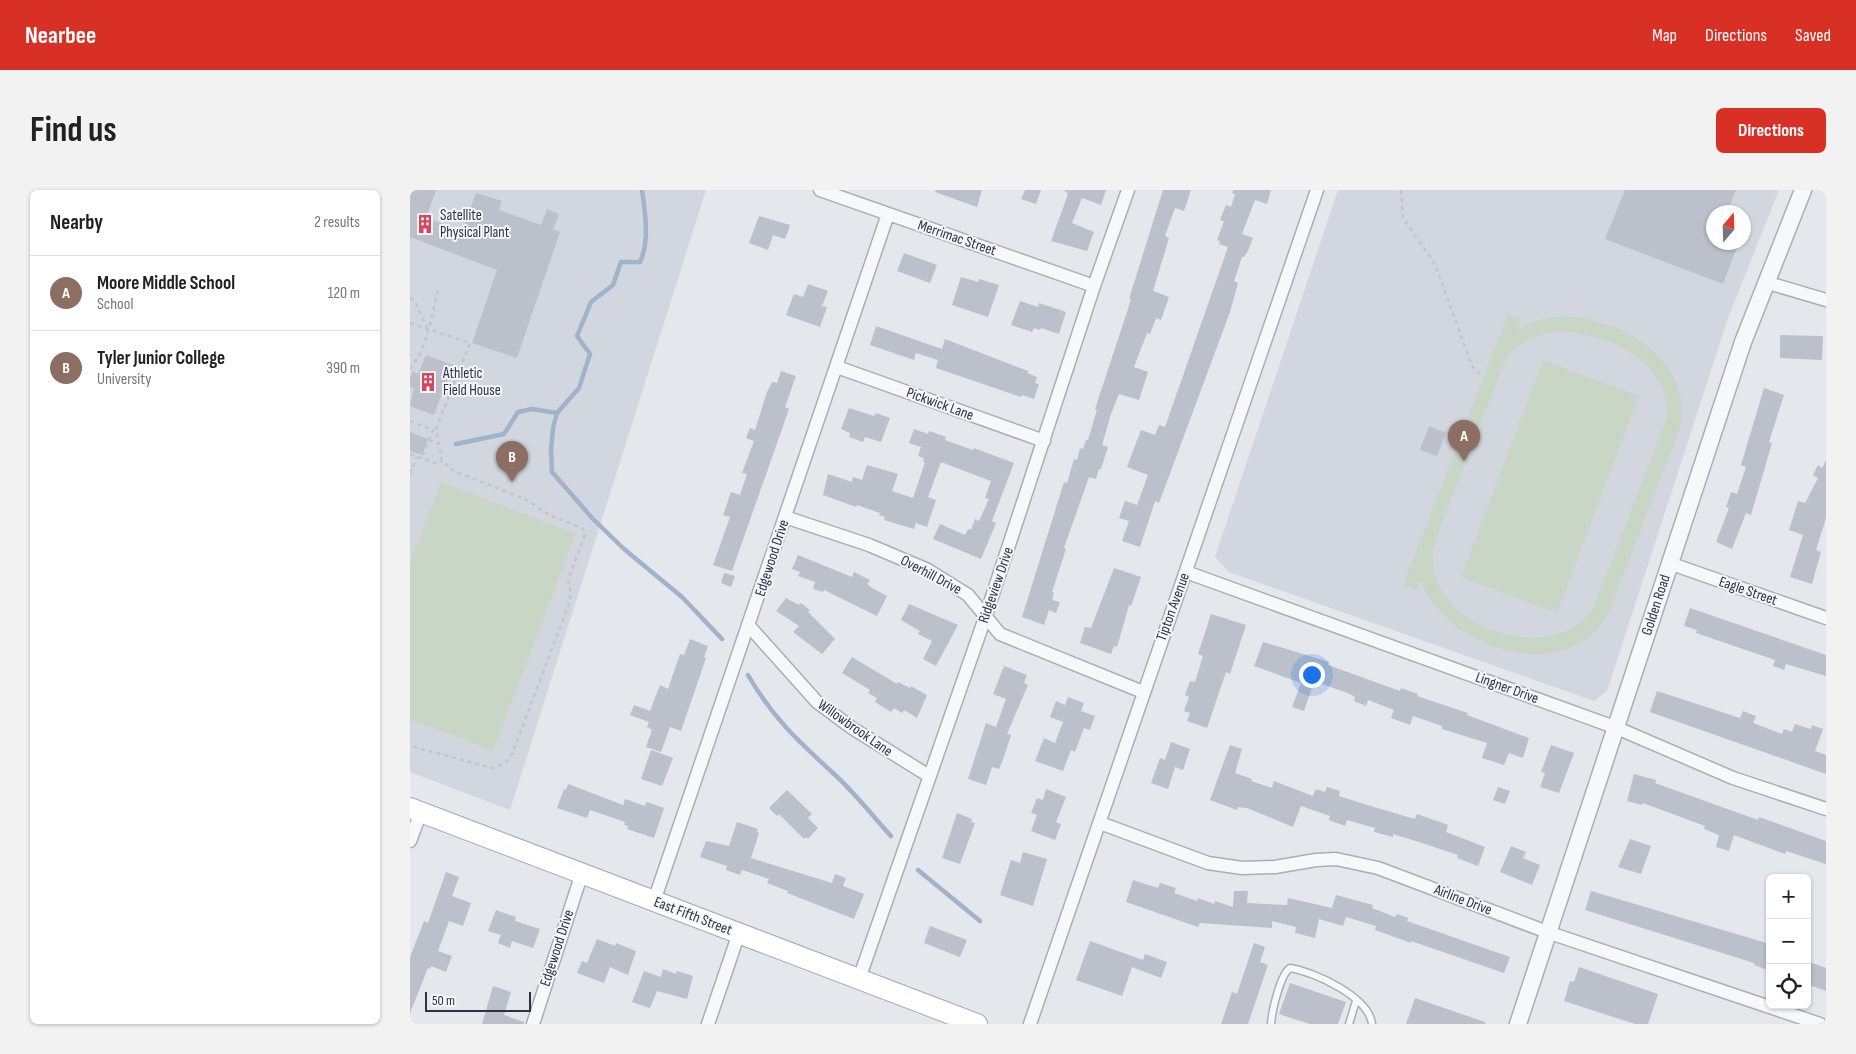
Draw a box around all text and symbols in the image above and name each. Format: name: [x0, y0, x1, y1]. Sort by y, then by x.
text: Nearbee: [25, 21, 96, 50]
text: Map: [1652, 25, 1677, 46]
text: Directions: [1705, 25, 1767, 46]
text: Saved: [1795, 25, 1831, 46]
button: Directions: [1716, 108, 1826, 153]
text: Find us: [30, 109, 117, 152]
north arrow: [1706, 205, 1751, 250]
place label: Satellite Physical Plant: [440, 206, 510, 242]
text: Nearby: [50, 210, 103, 235]
text: 2 results: [314, 213, 360, 232]
building icon: Satellite Physical Plant: [414, 213, 436, 235]
street label: Merrimac Street: [915, 216, 999, 260]
text: Moore Middle School: [97, 272, 235, 295]
text: A: [62, 284, 70, 303]
text: 120 m: [328, 284, 360, 303]
text: School: [97, 295, 133, 314]
text: Tyler Junior College: [97, 347, 225, 370]
text: B: [62, 359, 70, 378]
text: 390 m: [326, 359, 360, 378]
place label: Athletic Field House: [442, 364, 501, 400]
text: University: [97, 370, 151, 389]
building icon: Athletic Field House: [417, 371, 439, 393]
street label: Pickwick Lane: [904, 383, 976, 425]
pin: A: [1448, 420, 1480, 461]
pin: B: [496, 441, 528, 482]
street label: Edgewood Drive: [751, 517, 793, 599]
street label: Ridgeview Drive: [974, 544, 1018, 626]
street label: Overhill Drive: [897, 551, 965, 599]
street label: Tipton Avenue: [1152, 570, 1194, 644]
street label: Golden Road: [1637, 572, 1675, 638]
street label: Eagle Street: [1716, 572, 1780, 610]
your location: [1299, 662, 1325, 688]
street label: Lingner Drive: [1473, 668, 1541, 708]
street label: Willowbrook Lane: [814, 695, 896, 761]
map controls: [1766, 874, 1811, 1009]
button: +: [1766, 874, 1811, 919]
street label: Airline Drive: [1430, 880, 1495, 920]
street label: East Fifth Street: [651, 892, 735, 940]
street label: Edgewood Drive: [536, 907, 578, 989]
button: −: [1766, 919, 1811, 964]
button: locate: [1766, 964, 1811, 1009]
scale bar: [425, 989, 531, 1012]
text: 50 m: [432, 992, 455, 1009]

